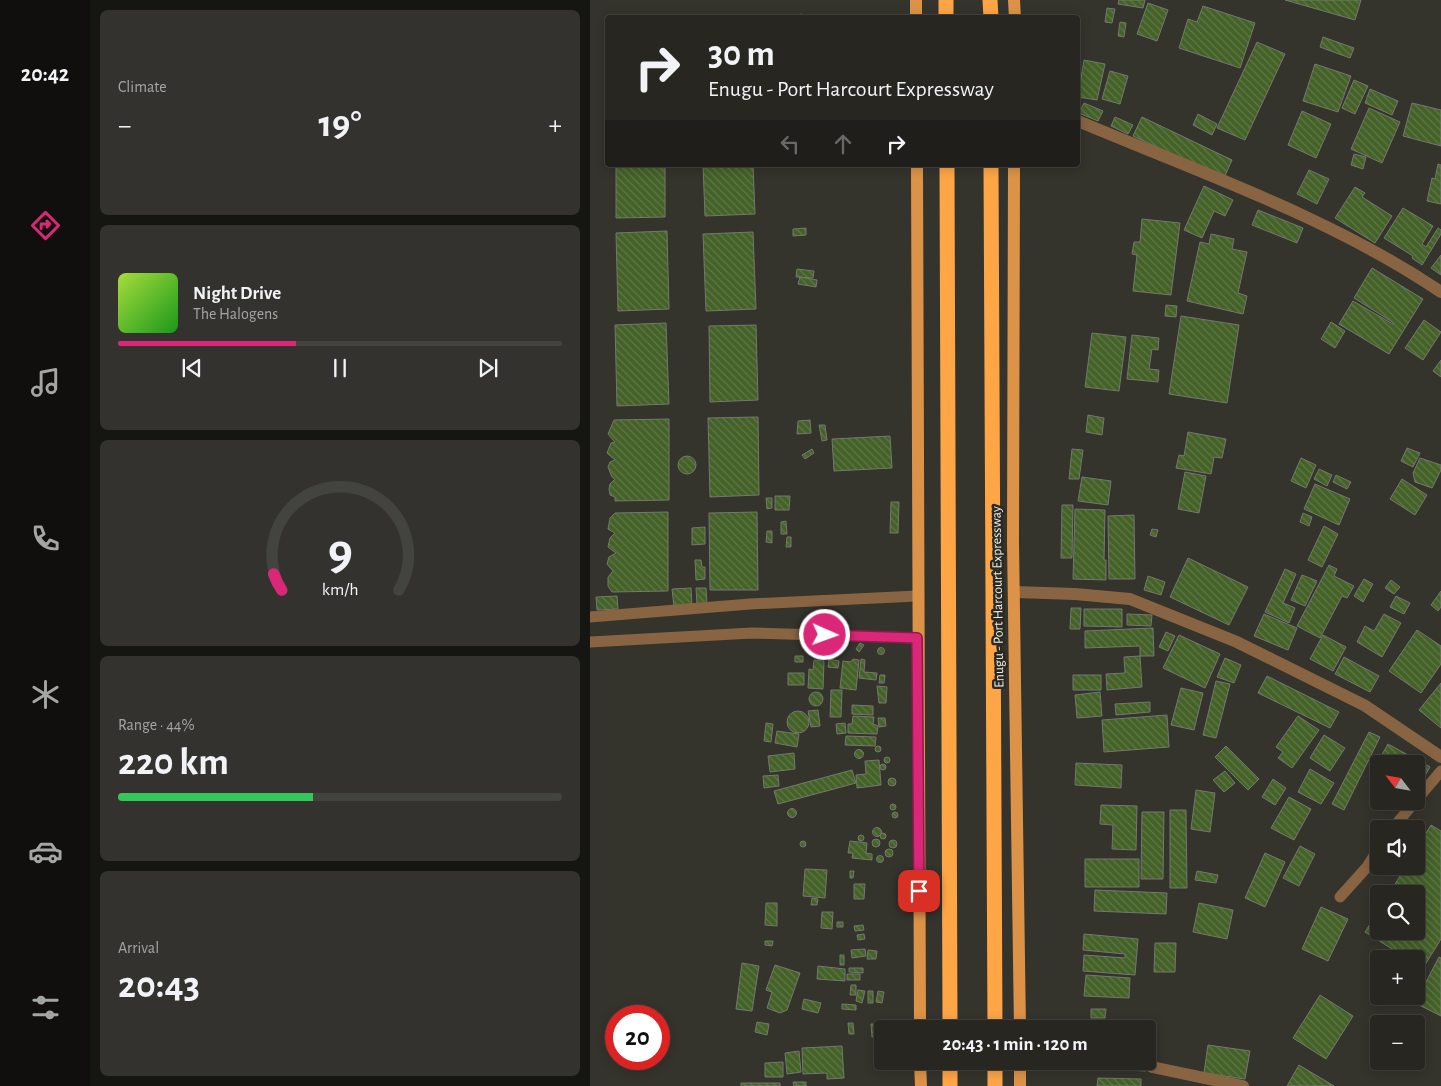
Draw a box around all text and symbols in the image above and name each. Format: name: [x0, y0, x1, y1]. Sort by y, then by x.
icon: right: [625, 35, 690, 100]
text: 30 m: [708, 37, 775, 72]
text: 20:42: [21, 63, 69, 85]
text: Enugu - Port Harcourt Expressway: [708, 78, 994, 100]
text: Climate: [118, 79, 167, 95]
text: 19°: [318, 106, 362, 144]
text: −: [118, 112, 131, 140]
text: +: [549, 112, 562, 140]
icon: left: [776, 130, 804, 158]
icon: ahead: [829, 130, 857, 158]
icon: right: [882, 130, 910, 158]
icon: directions: [28, 208, 63, 243]
text: Night Drive: [193, 284, 281, 303]
text: The Halogens: [193, 306, 278, 322]
icon: previous: [178, 354, 206, 382]
icon: pause: [326, 354, 354, 382]
icon: next: [474, 354, 502, 382]
icon: music: [28, 365, 63, 400]
street label: Enugu - Port Harcourt Expressway: [989, 506, 1007, 688]
icon: phone: [28, 521, 63, 556]
text: 9: [327, 527, 353, 579]
text: km/h: [322, 581, 358, 599]
position arrow: [798, 608, 850, 660]
icon: climate: [28, 677, 63, 712]
text: Range · 44%: [118, 717, 195, 733]
text: 220 km: [118, 744, 229, 782]
north arrow: [1370, 755, 1425, 810]
map controls: [1370, 755, 1425, 1070]
button: sound: [1370, 820, 1425, 875]
icon: car: [28, 834, 63, 869]
pin: [898, 870, 940, 912]
icon: arrive: [905, 877, 933, 905]
button: search: [1370, 885, 1425, 940]
text: Arrival: [118, 940, 159, 956]
button: +: [1370, 950, 1425, 1005]
text: 20:43: [118, 967, 200, 1005]
icon: filters: [28, 990, 63, 1025]
speed limit sign: 20: [605, 1005, 670, 1070]
button: −: [1370, 1015, 1425, 1070]
text: 20:43 · 1 min · 120 m: [942, 1035, 1088, 1054]

